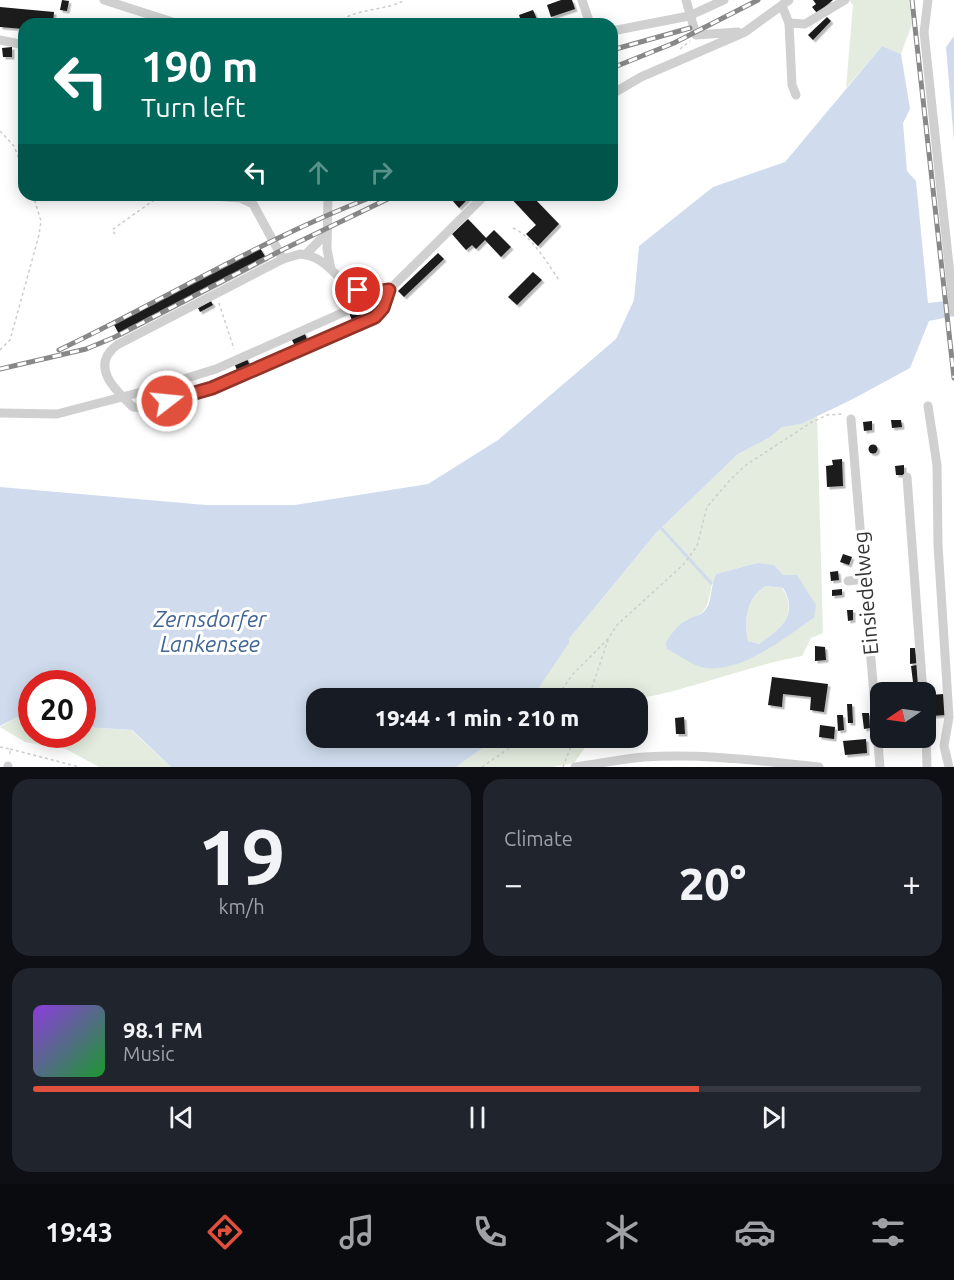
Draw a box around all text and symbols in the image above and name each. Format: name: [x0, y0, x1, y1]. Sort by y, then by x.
icon: left: [42, 42, 120, 120]
text: 190 m: [141, 43, 258, 90]
text: Turn left: [141, 92, 245, 122]
icon: left: [239, 156, 272, 189]
icon: ahead: [302, 156, 335, 189]
icon: right: [365, 156, 398, 189]
pin: [332, 264, 383, 315]
icon: arrive: [341, 273, 374, 306]
position arrow: [135, 369, 199, 433]
street label: Einsiedelweg: [848, 530, 882, 656]
water label: Zernsdorfer Lankensee: [152, 606, 267, 656]
speed limit sign: 20: [18, 670, 96, 748]
north arrow: [870, 682, 936, 748]
map controls: [870, 682, 936, 748]
text: 19:44 · 1 min · 210 m: [375, 705, 579, 730]
text: 19: [198, 812, 285, 900]
text: Climate: [504, 827, 573, 850]
text: 20°: [679, 858, 746, 909]
text: −: [504, 865, 523, 902]
text: +: [902, 865, 921, 902]
text: km/h: [218, 895, 265, 918]
text: 98.1 FM: [123, 1017, 203, 1042]
text: Music: [123, 1042, 175, 1065]
icon: previous: [165, 1101, 198, 1134]
icon: pause: [461, 1101, 494, 1134]
icon: next: [757, 1101, 790, 1134]
icon: directions: [204, 1211, 246, 1253]
icon: music: [336, 1211, 378, 1253]
icon: phone: [469, 1211, 511, 1253]
icon: climate: [601, 1211, 643, 1253]
icon: car: [734, 1211, 776, 1253]
icon: filters: [867, 1211, 909, 1253]
text: 19:43: [45, 1217, 113, 1247]

